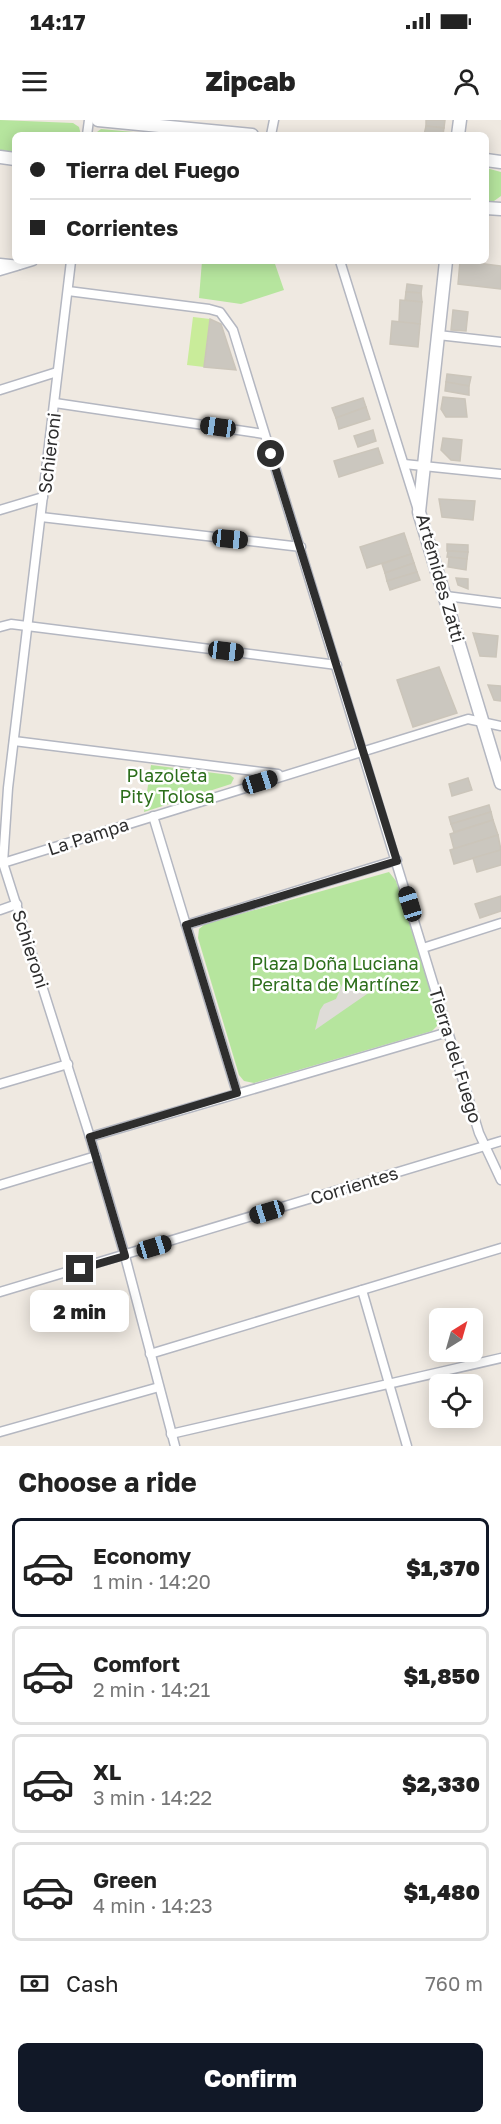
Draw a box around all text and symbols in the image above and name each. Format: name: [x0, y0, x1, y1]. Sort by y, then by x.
text: 14:17: [30, 8, 85, 35]
icon: menu: [18, 65, 51, 98]
text: Zipcab: [206, 65, 295, 97]
icon: person: [450, 65, 483, 98]
text: Tierra del Fuego: [66, 156, 240, 183]
text: Corrientes: [66, 214, 178, 241]
street label: Schieroni: [33, 411, 65, 495]
car: [199, 416, 237, 438]
route start: [257, 440, 284, 467]
street label: Artémides Zatti: [412, 511, 470, 645]
car: [211, 528, 249, 550]
car: [207, 640, 245, 662]
park label: Plazoleta Pity Tolosa: [119, 764, 215, 807]
car: [240, 768, 280, 796]
street label: La Pampa: [45, 813, 131, 859]
car: [396, 884, 424, 924]
street label: Schieroni: [8, 907, 54, 991]
park label: Plaza Doña Luciana Peralta de Martínez: [251, 952, 419, 995]
street label: Tierra del Fuego: [425, 985, 487, 1125]
street label: Corrientes: [308, 1161, 400, 1209]
car: [247, 1198, 287, 1226]
car: [134, 1233, 174, 1261]
route end: [66, 1255, 93, 1282]
callout: 2 min: [31, 1290, 130, 1332]
text: 2 min: [53, 1299, 106, 1323]
north arrow: [429, 1308, 483, 1362]
map controls: [429, 1308, 483, 1428]
button: locate: [429, 1374, 483, 1428]
text: Choose a ride: [18, 1466, 197, 1498]
icon: car: [21, 1541, 75, 1595]
text: Economy: [93, 1542, 191, 1569]
text: $1,370: [406, 1554, 480, 1581]
text: 1 min · 14:20: [93, 1569, 211, 1593]
icon: car: [21, 1649, 75, 1703]
text: Comfort: [93, 1650, 180, 1677]
text: $1,850: [404, 1662, 480, 1689]
text: 2 min · 14:21: [93, 1677, 210, 1701]
icon: car: [21, 1757, 75, 1811]
text: XL: [93, 1758, 121, 1785]
text: $2,330: [402, 1770, 480, 1797]
text: 3 min · 14:22: [93, 1785, 212, 1809]
icon: car: [21, 1865, 75, 1919]
text: Green: [93, 1866, 157, 1893]
text: $1,480: [403, 1878, 480, 1905]
text: 4 min · 14:23: [93, 1893, 213, 1917]
icon: cash: [18, 1967, 51, 2000]
text: Cash: [66, 1970, 119, 1997]
text: 760 m: [425, 1971, 483, 1995]
button: Confirm: [18, 2043, 483, 2112]

